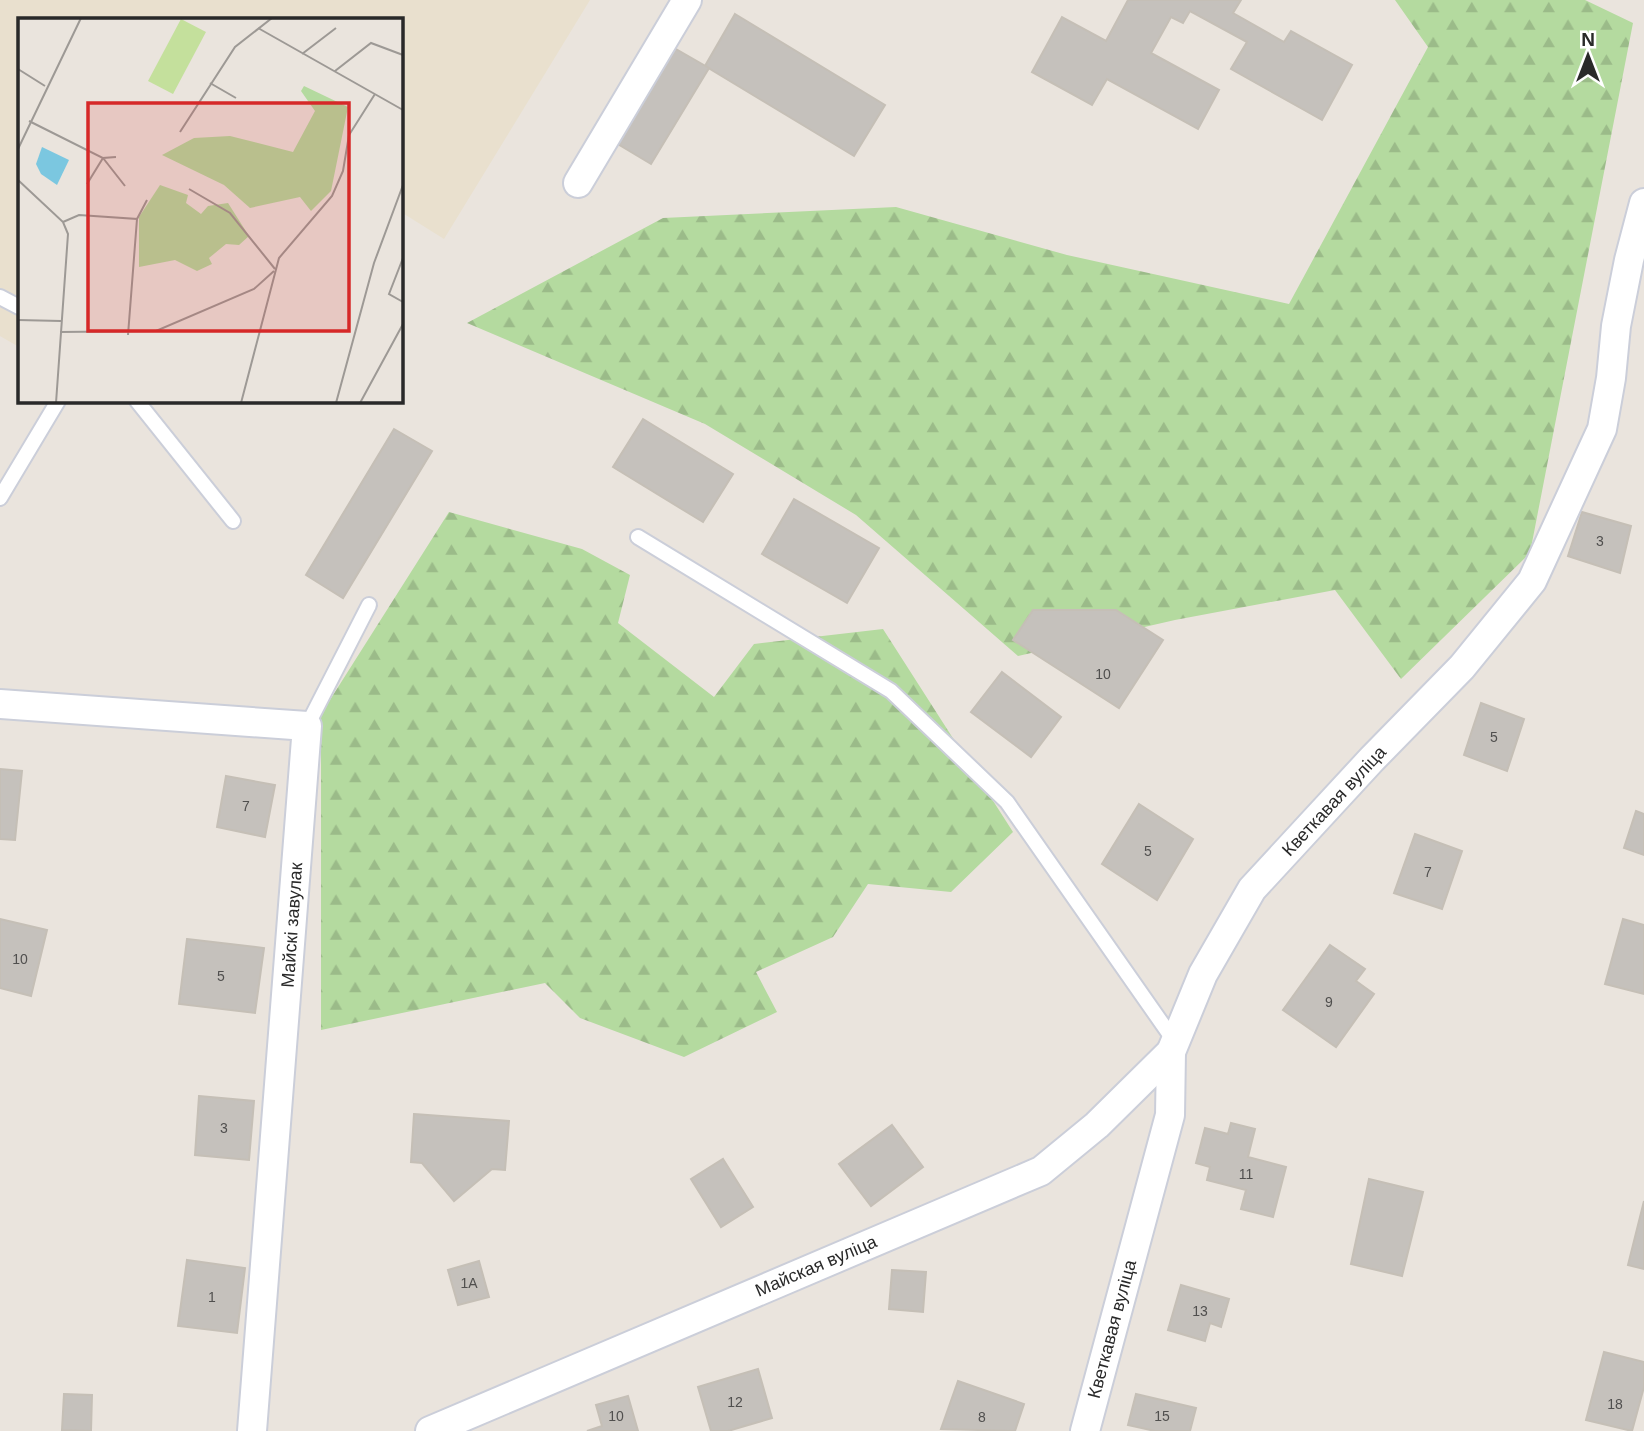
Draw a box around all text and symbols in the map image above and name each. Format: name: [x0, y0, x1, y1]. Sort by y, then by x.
inset map: [18, 18, 402, 402]
north arrow: [1553, 21, 1623, 91]
text: N: [1581, 29, 1595, 50]
house number: 3: [1596, 533, 1604, 549]
house number: 10: [1095, 666, 1111, 682]
house number: 5: [1490, 729, 1498, 745]
street label: Кветкавая вуліца: [1278, 741, 1391, 860]
house number: 7: [242, 798, 250, 814]
house number: 5: [1144, 843, 1152, 859]
street label: Майскі завулак: [278, 862, 306, 988]
house number: 7: [1424, 864, 1432, 880]
house number: 10: [12, 951, 28, 967]
house number: 5: [217, 968, 225, 984]
house number: 9: [1325, 994, 1333, 1010]
house number: 3: [220, 1120, 228, 1136]
house number: 11: [1239, 1166, 1253, 1182]
street label: Майская вуліца: [752, 1231, 881, 1301]
street label: Кветкавая вуліца: [1084, 1257, 1140, 1400]
house number: 1А: [460, 1275, 478, 1291]
house number: 1: [208, 1289, 216, 1305]
house number: 13: [1192, 1303, 1208, 1319]
house number: 12: [727, 1394, 743, 1410]
house number: 18: [1607, 1396, 1623, 1412]
house number: 10: [608, 1408, 624, 1424]
house number: 15: [1154, 1408, 1170, 1424]
house number: 8: [978, 1409, 986, 1425]

